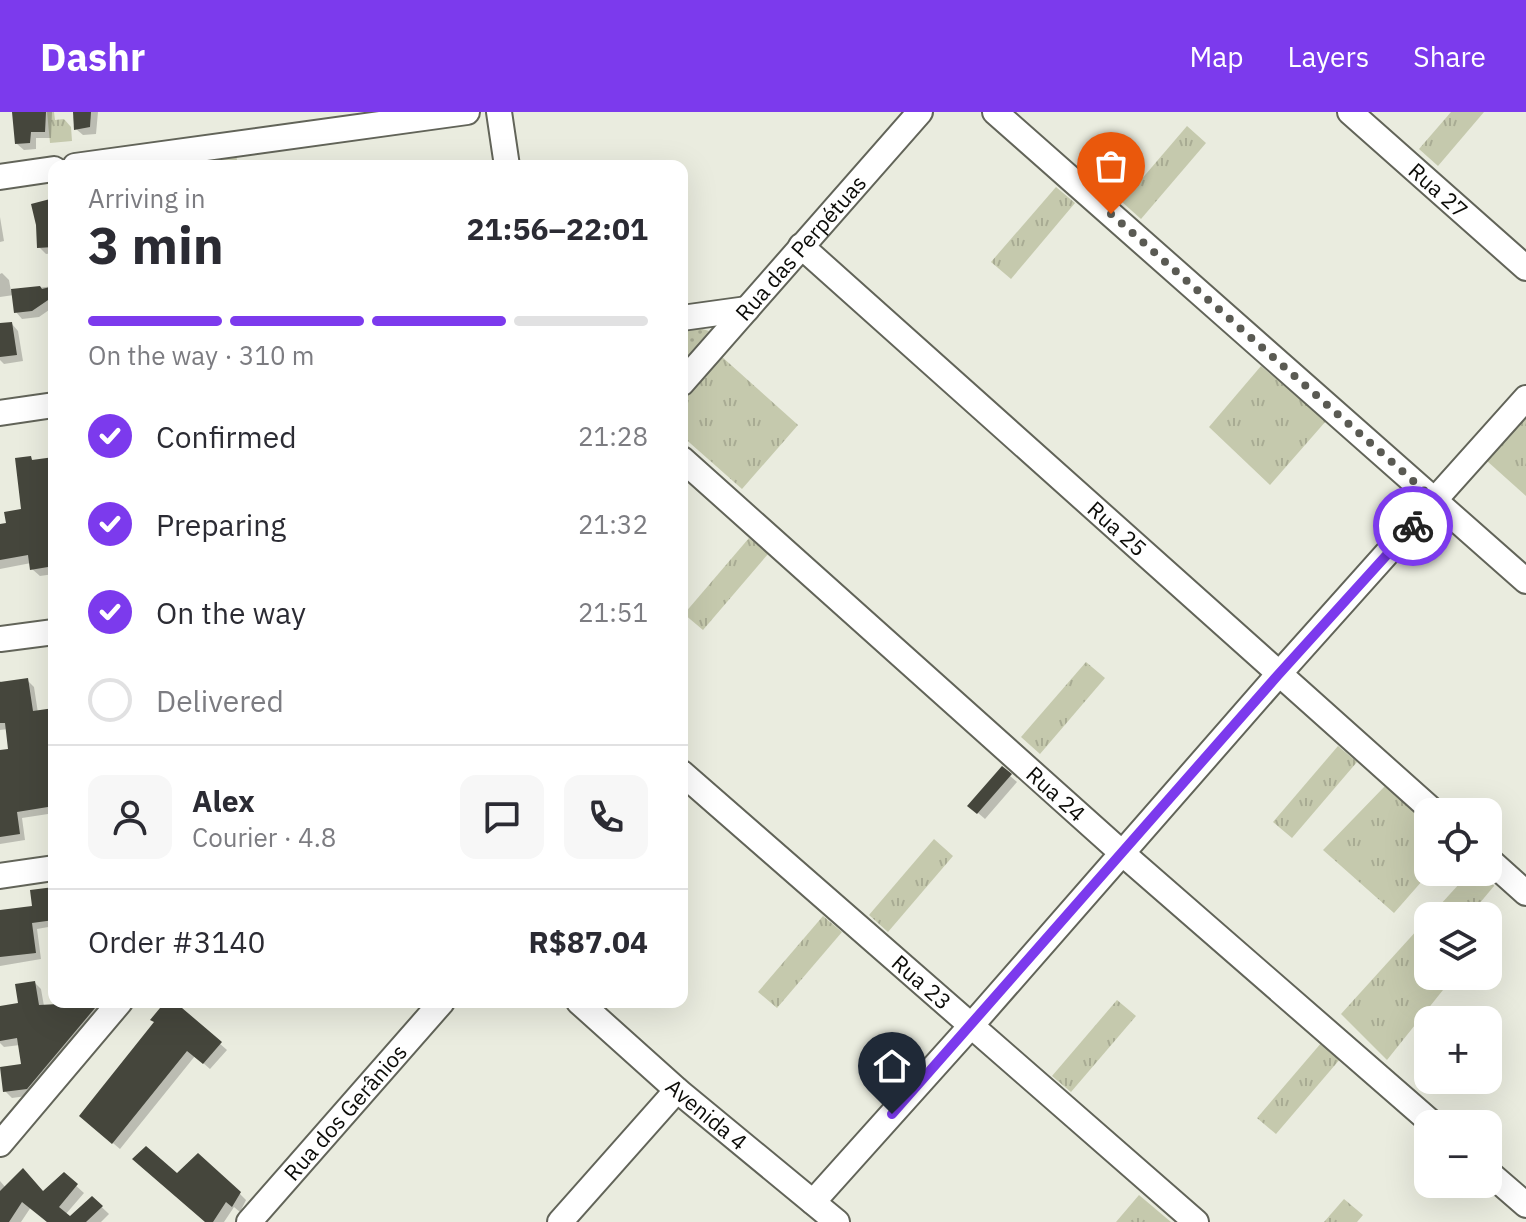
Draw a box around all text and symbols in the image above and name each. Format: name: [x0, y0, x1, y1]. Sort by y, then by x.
text: Dashr: [40, 32, 145, 81]
text: Map: [1189, 38, 1243, 75]
text: Layers: [1287, 38, 1369, 75]
text: Share: [1413, 38, 1486, 75]
pin: [1077, 132, 1145, 214]
icon: bag: [1089, 144, 1133, 188]
street label: Rua 27: [1403, 156, 1474, 224]
street label: Rua das Perpétuas: [729, 169, 872, 326]
text: Arriving in: [88, 181, 205, 215]
text: 21:56–22:01: [467, 209, 648, 248]
text: 3 min: [88, 211, 224, 278]
text: On the way · 310 m: [88, 338, 314, 372]
icon: check: [88, 414, 132, 458]
text: Confirmed: [156, 417, 297, 456]
text: 21:28: [578, 419, 648, 453]
courier: [1373, 486, 1453, 566]
street label: Rua 25: [1082, 494, 1153, 562]
icon: check: [88, 502, 132, 546]
icon: bike: [1391, 504, 1435, 548]
text: Preparing: [156, 505, 286, 544]
text: 21:32: [578, 507, 648, 541]
icon: check: [88, 590, 132, 634]
text: On the way: [156, 593, 306, 632]
text: 21:51: [578, 595, 648, 629]
text: Delivered: [156, 681, 284, 720]
street label: Rua 24: [1021, 759, 1092, 828]
button: person: [88, 775, 172, 859]
button: chat: [460, 775, 544, 859]
button: phone: [564, 775, 648, 859]
text: Alex: [192, 781, 255, 820]
map controls: [1414, 798, 1502, 1198]
button: locate: [1414, 798, 1502, 886]
text: Courier · 4.8: [192, 820, 336, 854]
button: layers: [1414, 902, 1502, 990]
text: Order #3140: [88, 922, 265, 961]
text: R$87.04: [528, 922, 648, 961]
street label: Rua 23: [886, 948, 958, 1016]
button: +: [1414, 1006, 1502, 1094]
pin: [858, 1032, 926, 1114]
street label: Rua dos Gerânios: [277, 1037, 413, 1186]
icon: home: [870, 1044, 914, 1088]
street label: Avenida 4: [660, 1072, 754, 1156]
button: −: [1414, 1110, 1502, 1198]

